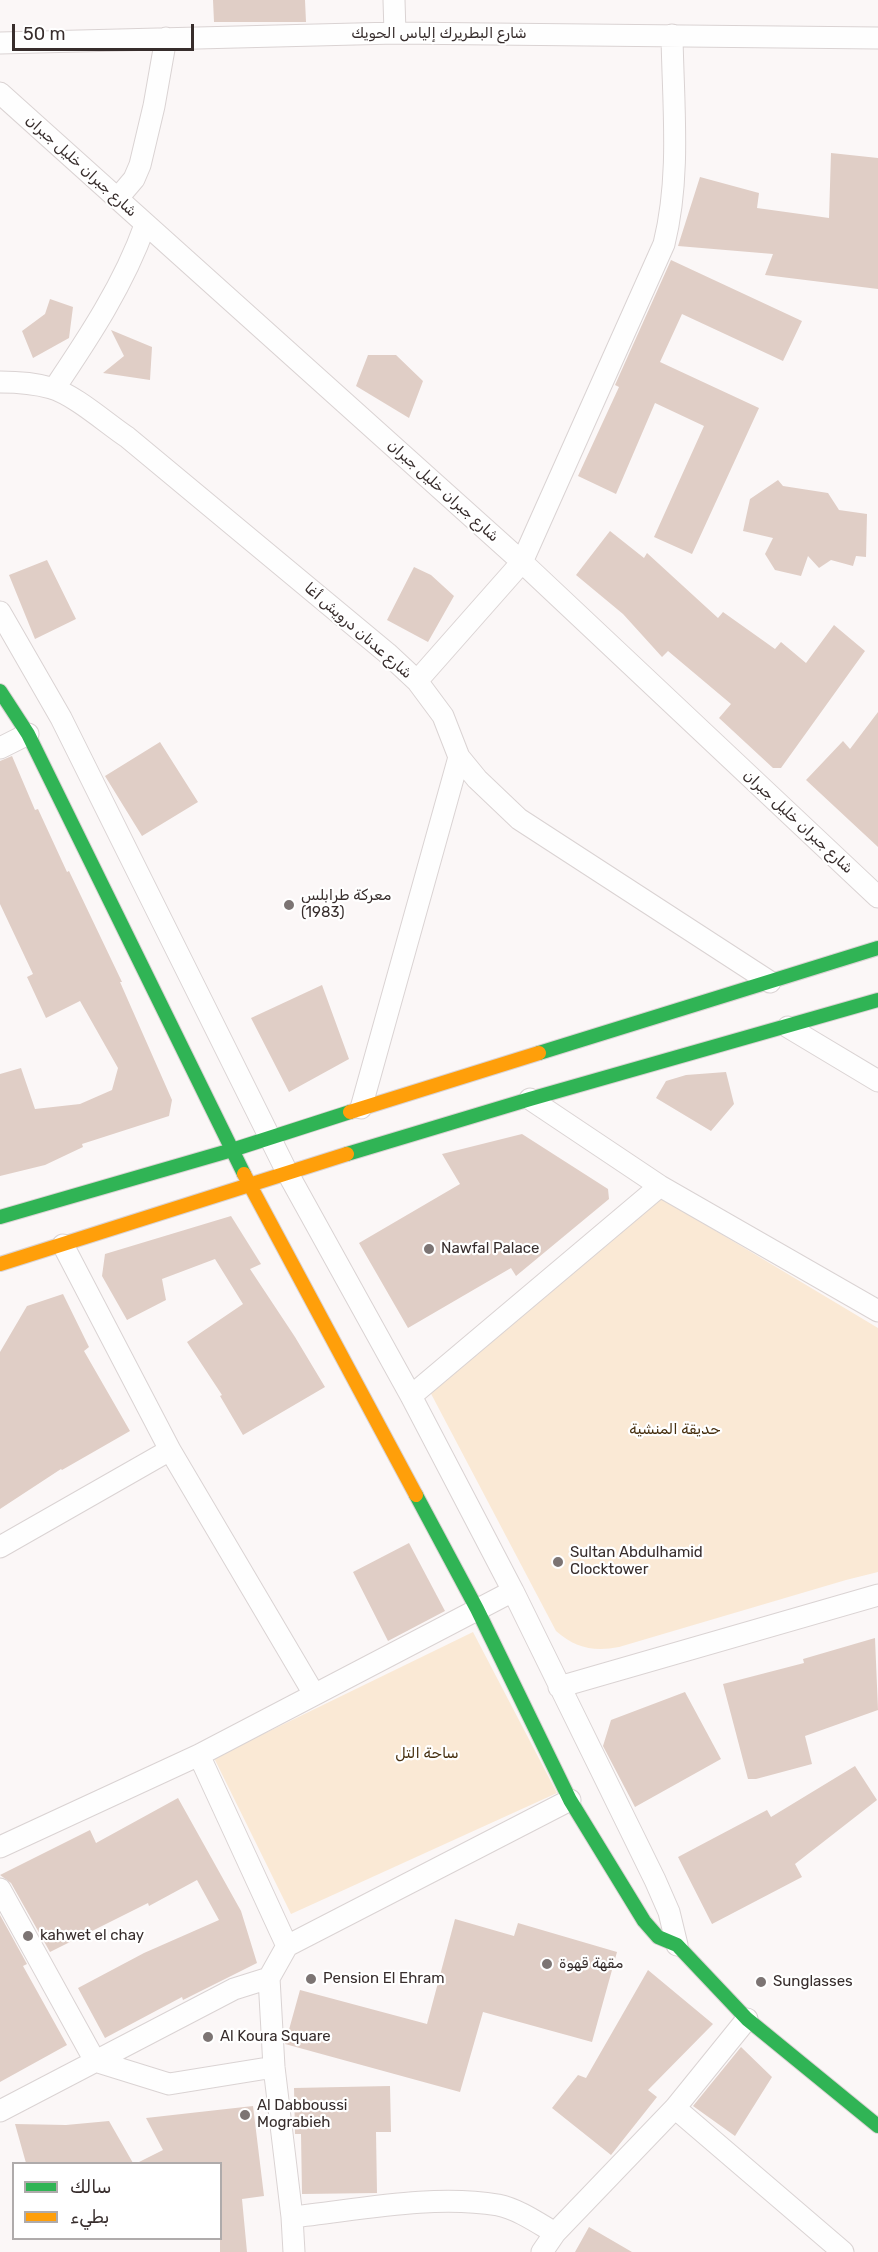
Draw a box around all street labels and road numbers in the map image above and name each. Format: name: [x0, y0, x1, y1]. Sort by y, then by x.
street label: شارع البطريرك إلياس الحويك: [351, 25, 527, 43]
street label: شارع جبران خليل جبران: [22, 111, 140, 221]
street label: شارع جبران خليل جبران: [384, 436, 502, 546]
street label: شارع عدنان درويش أغا: [300, 579, 416, 683]
street label: شارع جبران خليل جبران: [739, 766, 857, 878]

